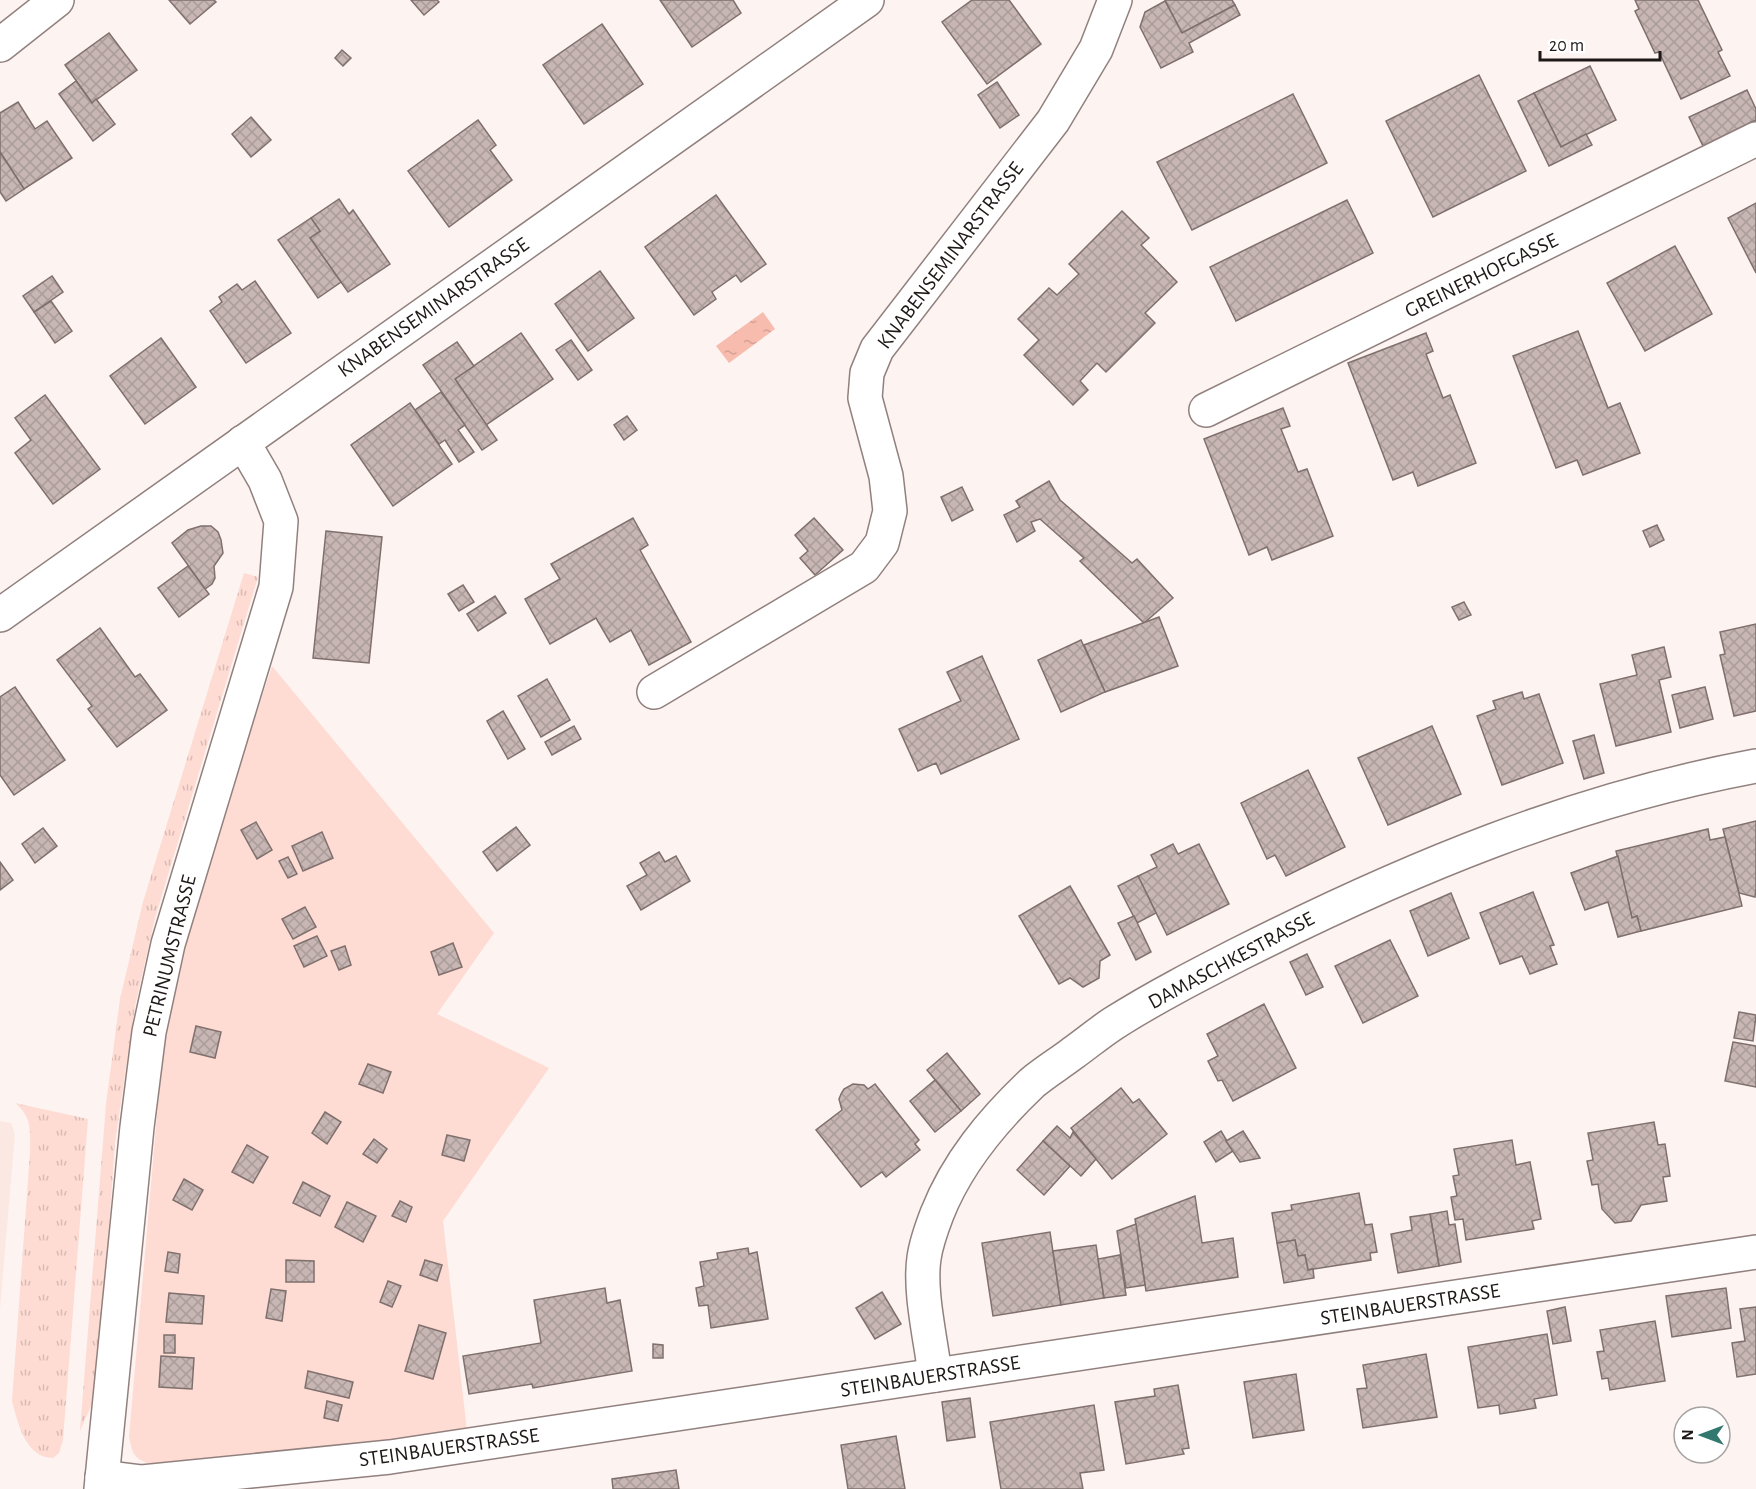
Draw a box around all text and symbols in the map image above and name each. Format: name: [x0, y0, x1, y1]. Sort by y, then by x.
scale bar: [1540, 24, 1660, 62]
text: 20 m: [1549, 37, 1584, 55]
street label: KNABENSEMINARSTRASSE: [874, 158, 1027, 353]
street label: GREINERHOFGASSE: [1401, 229, 1561, 322]
street label: KNABENSEMINARSTRASSE: [334, 234, 533, 381]
street label: PETRINUMSTRASSE: [139, 873, 200, 1039]
street label: DAMASCHKESTRASSE: [1145, 908, 1318, 1013]
street label: STEINBAUERSTRASSE: [1319, 1280, 1501, 1329]
street label: STEINBAUERSTRASSE: [839, 1352, 1021, 1401]
north arrow: [1672, 1405, 1732, 1465]
street label: STEINBAUERSTRASSE: [358, 1424, 540, 1471]
text: N: [1680, 1429, 1696, 1441]

